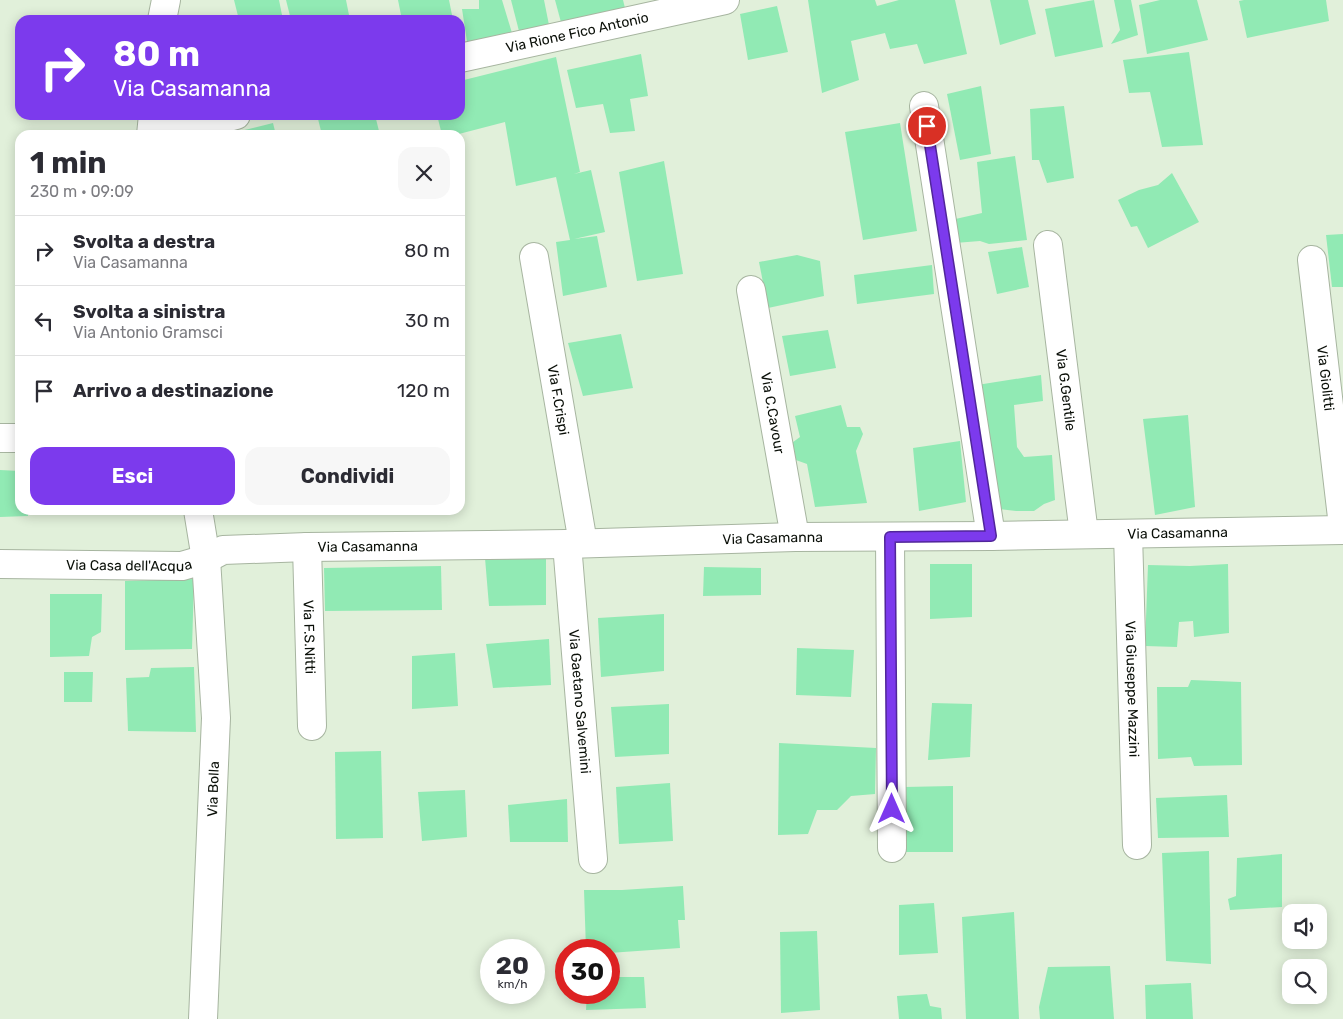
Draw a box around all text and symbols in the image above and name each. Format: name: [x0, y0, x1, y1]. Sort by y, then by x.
street label: Via Rione Fico Antonio: [504, 9, 650, 57]
text: 80 m: [113, 33, 200, 75]
icon: right: [30, 35, 95, 100]
text: Via Casamanna: [113, 75, 271, 102]
pin: [906, 105, 948, 147]
icon: arrive: [913, 112, 941, 140]
text: 1 min: [30, 145, 107, 181]
button: close: [398, 147, 450, 199]
text: 230 m · 09:09: [30, 182, 134, 201]
text: Svolta a destra: [73, 230, 215, 253]
icon: right: [30, 237, 58, 265]
text: 80 m: [404, 239, 450, 262]
text: Via Casamanna: [73, 253, 188, 272]
text: Svolta a sinistra: [73, 300, 226, 323]
icon: left: [30, 307, 58, 335]
text: 30 m: [405, 309, 450, 332]
text: Via Antonio Gramsci: [73, 323, 223, 342]
street label: Via Giolitti: [1313, 345, 1338, 412]
street label: Via G.Gentile: [1052, 348, 1079, 432]
street label: Via F.Crispi: [544, 363, 572, 437]
street label: Via C.Cavour: [757, 371, 788, 456]
icon: arrive: [30, 377, 58, 405]
text: Arrivo a destinazione: [73, 379, 274, 402]
text: 120 m: [397, 379, 450, 402]
button: Esci: [30, 447, 235, 505]
button: Condividi: [245, 447, 450, 505]
street label: Via Casamanna: [1127, 524, 1228, 543]
street label: Via Casamanna: [722, 529, 823, 548]
street label: Via Casamanna: [317, 538, 418, 556]
street label: Via Casa dell'Acqua: [66, 556, 194, 575]
street label: Via F.S.Nitti: [299, 600, 319, 674]
street label: Via Giuseppe Mazzini: [1122, 620, 1142, 757]
street label: Via Gaetano Salvemini: [565, 629, 594, 774]
street label: Via Bolla: [204, 761, 223, 817]
position arrow: [865, 782, 917, 834]
map controls: [1282, 904, 1327, 1004]
button: sound: [1282, 904, 1327, 949]
speed limit sign: 30: [555, 939, 620, 1004]
text: 20: [496, 951, 529, 980]
button: search: [1282, 959, 1327, 1004]
text: km/h: [498, 977, 527, 991]

